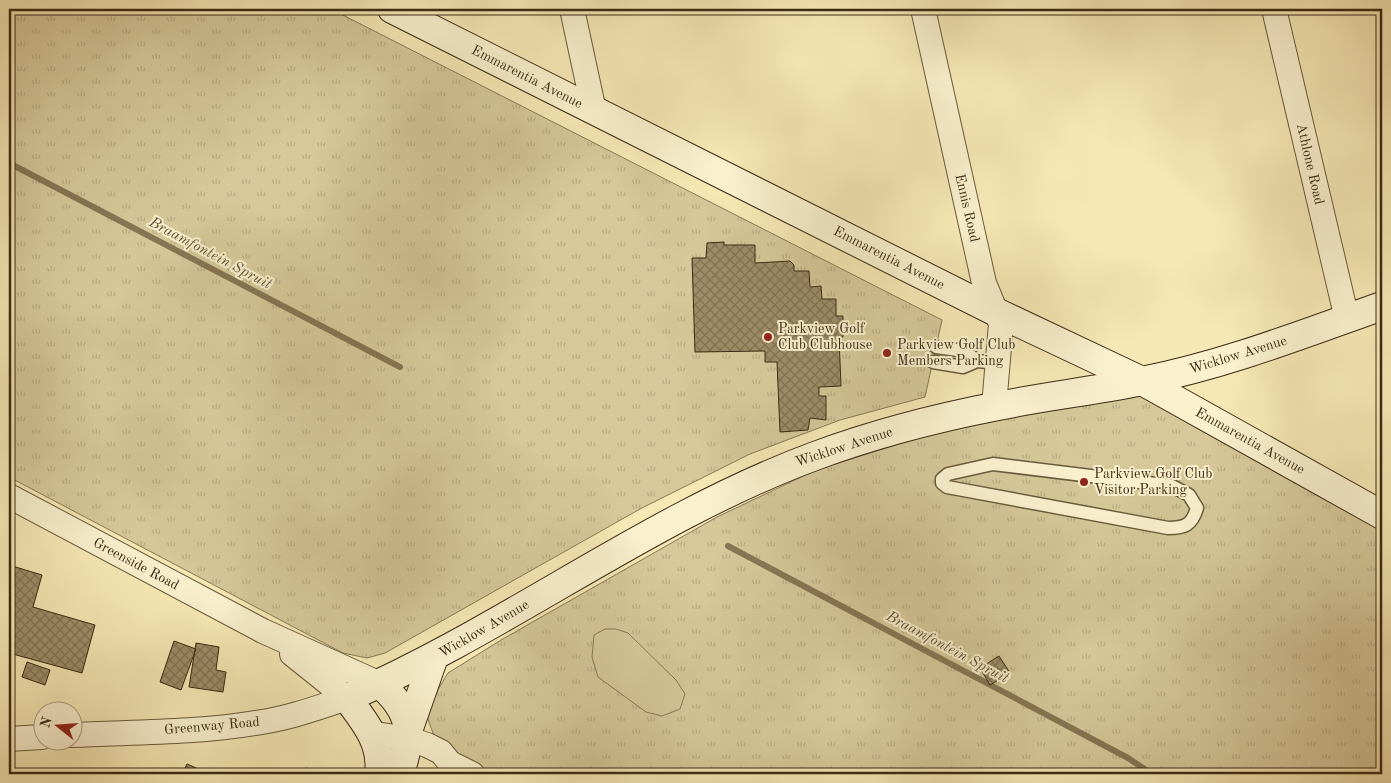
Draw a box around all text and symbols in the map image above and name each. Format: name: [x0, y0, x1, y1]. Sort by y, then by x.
street label: Emmarentia Avenue: [469, 43, 585, 111]
street label: Athlone Road: [1294, 122, 1326, 206]
street label: Ennis Road: [952, 172, 982, 244]
water label: Braamfontein Spruit: [145, 215, 274, 293]
street label: Emmarentia Avenue: [831, 224, 947, 292]
place label: Parkview Golf Club Clubhouse: [778, 322, 872, 352]
marker: Parkview Golf Club Clubhouse: [762, 331, 774, 343]
street label: Wicklow Avenue: [1188, 334, 1288, 376]
place label: Parkview Golf Club Members Parking: [897, 338, 1015, 368]
marker: Parkview Golf Club Members Parking: [881, 347, 893, 359]
street label: Emmarentia Avenue: [1193, 405, 1307, 477]
street label: Wicklow Avenue: [794, 425, 894, 469]
place label: Parkview Golf Club Visitor Parking: [1094, 467, 1212, 497]
marker: Parkview Golf Club Visitor Parking: [1078, 476, 1090, 488]
street label: Greenside Road: [91, 536, 181, 592]
street label: Wicklow Avenue: [437, 598, 531, 660]
water label: Braamfontein Spruit: [882, 609, 1011, 687]
north arrow: [32, 700, 82, 750]
text: N: [38, 715, 55, 730]
street label: Greenway Road: [164, 715, 260, 737]

